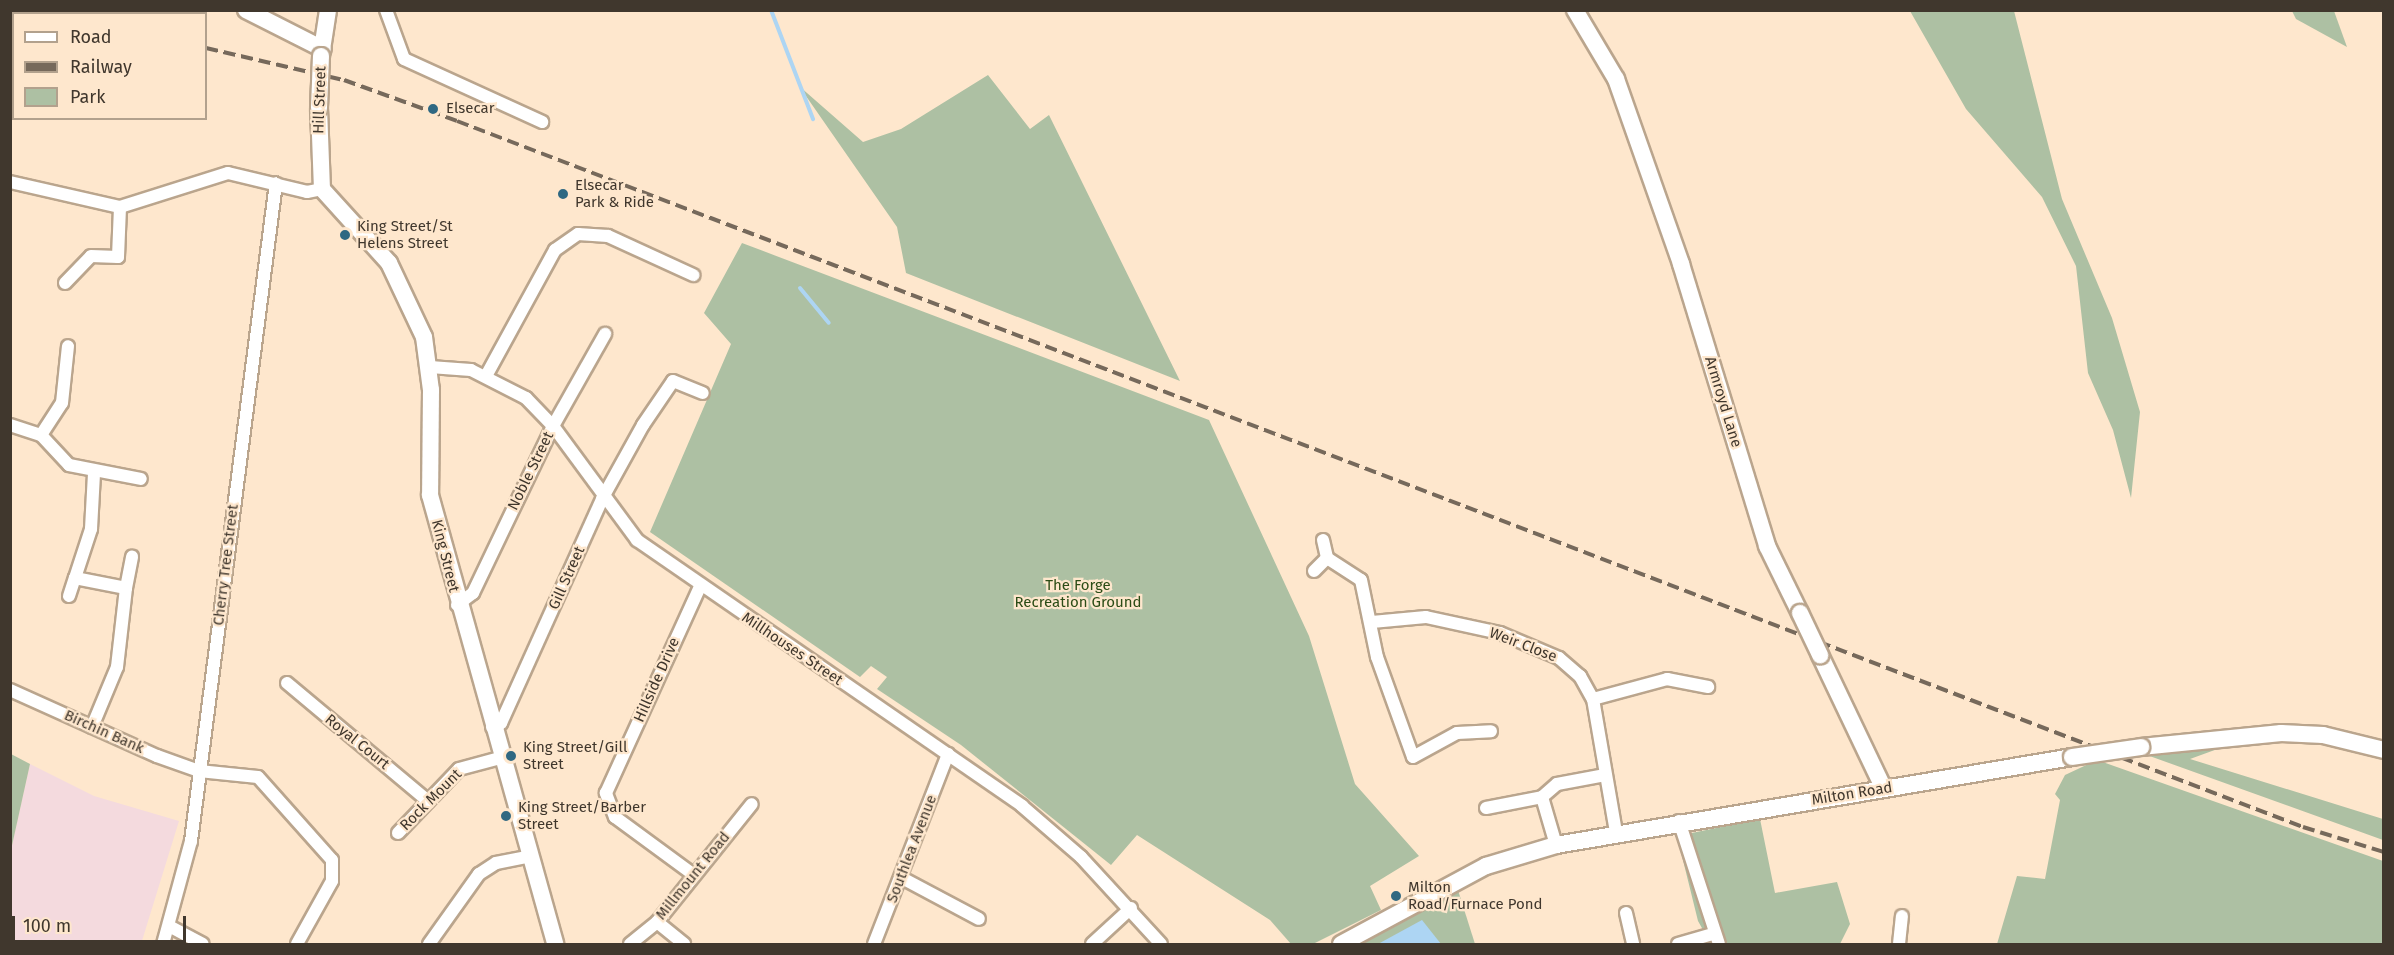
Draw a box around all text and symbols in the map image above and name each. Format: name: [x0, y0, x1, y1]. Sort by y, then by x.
legend: [12, 12, 207, 120]
text: Road: [70, 26, 112, 48]
text: Railway: [70, 56, 132, 78]
street label: Hill Street: [310, 66, 330, 134]
text: Park: [70, 86, 105, 108]
marker: Elsecar: [424, 100, 442, 118]
place label: Elsecar: [446, 100, 494, 118]
place label: Elsecar Park & Ride: [575, 176, 654, 211]
marker: Elsecar Park & Ride: [556, 187, 570, 201]
place label: King Street/St Helens Street: [357, 217, 453, 252]
marker: King Street/St Helens Street: [338, 228, 352, 242]
street label: Armroyd Lane: [1701, 354, 1745, 450]
street label: Noble Street: [504, 429, 558, 513]
street label: Cherry Tree Street: [210, 503, 242, 627]
street label: King Street: [427, 518, 463, 594]
street label: Gill Street: [545, 544, 589, 612]
park label: The Forge Recreation Ground: [1015, 576, 1141, 611]
street label: Millhouses Street: [738, 609, 846, 689]
street label: Weir Close: [1487, 624, 1559, 666]
street label: Hillside Drive: [630, 635, 684, 725]
street label: Birchin Bank: [61, 706, 147, 758]
street label: Royal Court: [321, 711, 393, 773]
place label: King Street/Gill Street: [523, 738, 627, 773]
marker: King Street/Gill Street: [504, 749, 518, 763]
street label: Rock Mount: [396, 765, 466, 835]
street label: Milton Road: [1810, 779, 1894, 809]
street label: Southlea Avenue: [883, 792, 941, 906]
place label: King Street/Barber Street: [518, 798, 646, 833]
marker: King Street/Barber Street: [499, 809, 513, 823]
street label: Millmount Road: [652, 828, 734, 924]
place label: Milton Road/Furnace Pond: [1408, 878, 1542, 913]
marker: Milton Road/Furnace Pond: [1389, 889, 1403, 903]
scale bar: [15, 904, 189, 942]
text: 100 m: [23, 915, 71, 937]

